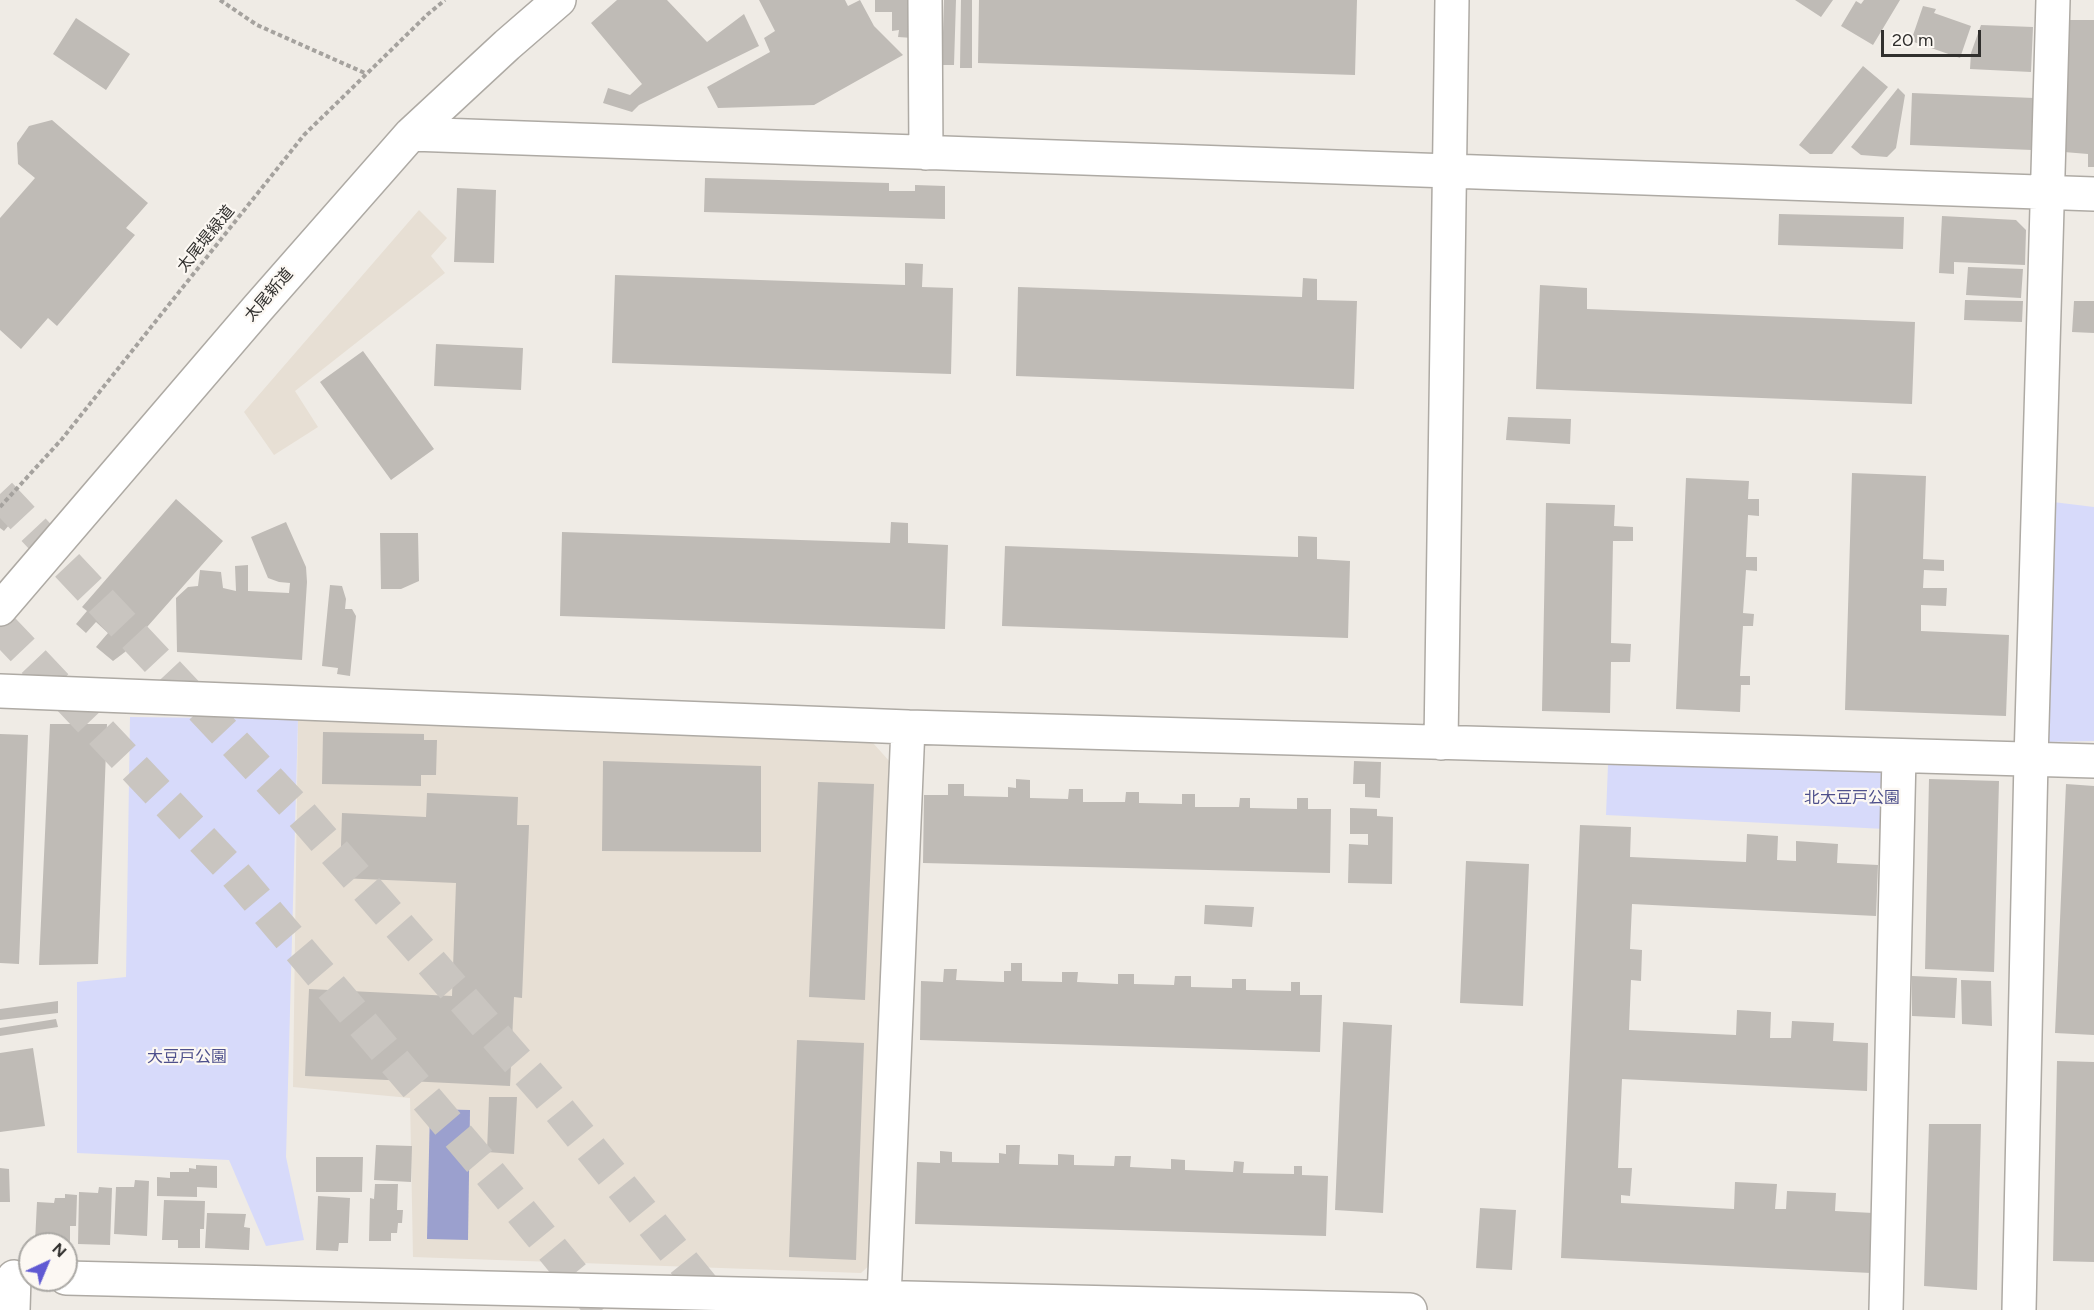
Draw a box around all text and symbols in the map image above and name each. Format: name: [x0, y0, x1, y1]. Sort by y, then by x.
scale bar: [1884, 18, 1984, 56]
text: 20 m: [1892, 29, 1933, 51]
street label: 太尾堤緑道: [173, 202, 239, 276]
street label: 太尾新道: [241, 265, 297, 325]
park label: 北大豆戸公園: [1804, 788, 1900, 808]
park label: 大豆戸公園: [147, 1047, 227, 1067]
north arrow: [18, 1232, 78, 1292]
text: N: [48, 1239, 71, 1261]

